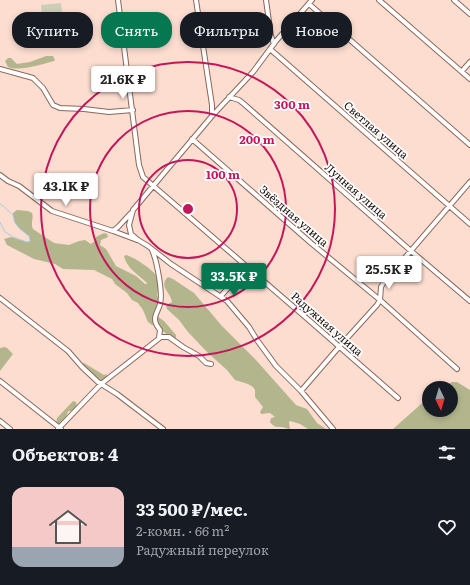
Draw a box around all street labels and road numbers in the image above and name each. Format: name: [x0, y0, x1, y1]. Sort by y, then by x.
street label: Светлая улица: [341, 97, 412, 162]
street label: Лунная улица: [322, 159, 391, 222]
street label: Звёздная улица: [257, 181, 333, 250]
street label: Радужная улица: [288, 287, 367, 359]

